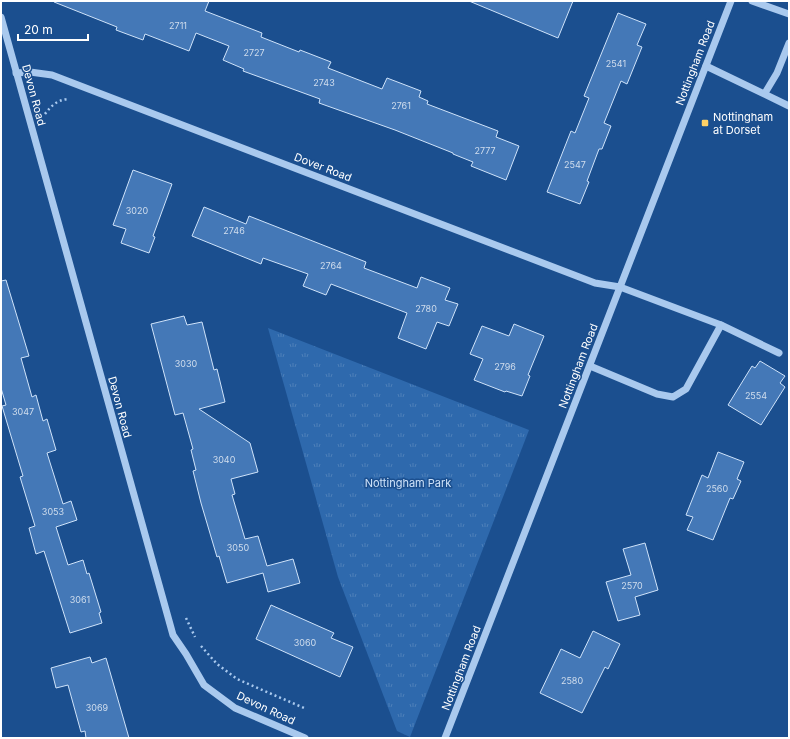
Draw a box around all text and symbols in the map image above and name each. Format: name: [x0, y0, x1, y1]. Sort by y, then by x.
scale bar: [18, 16, 88, 42]
street label: Nottingham Road: [672, 19, 718, 107]
house number: 2711: [169, 20, 187, 31]
text: 20 m: [24, 22, 53, 37]
house number: 2727: [243, 47, 265, 58]
house number: 2541: [606, 58, 626, 69]
street label: Devon Road: [19, 63, 49, 127]
house number: 2743: [313, 77, 335, 88]
house number: 2761: [391, 100, 411, 111]
place label: Nottingham at Dorset: [713, 110, 773, 137]
marker: Nottingham at Dorset: [700, 118, 710, 128]
house number: 2777: [474, 145, 496, 156]
street label: Dover Road: [292, 150, 354, 184]
house number: 2547: [564, 159, 586, 170]
house number: 3020: [126, 205, 149, 216]
house number: 2746: [223, 225, 245, 236]
house number: 2764: [320, 260, 342, 271]
house number: 2780: [415, 303, 437, 314]
street label: Nottingham Road: [555, 322, 601, 410]
house number: 3030: [175, 358, 198, 369]
house number: 2796: [494, 361, 516, 372]
street label: Devon Road: [105, 375, 135, 439]
house number: 2554: [745, 390, 767, 401]
house number: 3047: [12, 406, 34, 417]
house number: 3040: [213, 454, 236, 465]
park label: Nottingham Park: [365, 476, 451, 490]
house number: 2560: [706, 483, 728, 494]
house number: 3053: [42, 506, 65, 517]
house number: 3050: [227, 542, 250, 553]
house number: 2570: [621, 580, 643, 591]
house number: 3061: [70, 594, 90, 605]
street label: Nottingham Road: [438, 624, 484, 712]
house number: 3060: [294, 637, 317, 648]
house number: 2580: [561, 675, 583, 686]
street label: Devon Road: [235, 688, 297, 728]
house number: 3069: [86, 702, 109, 713]

